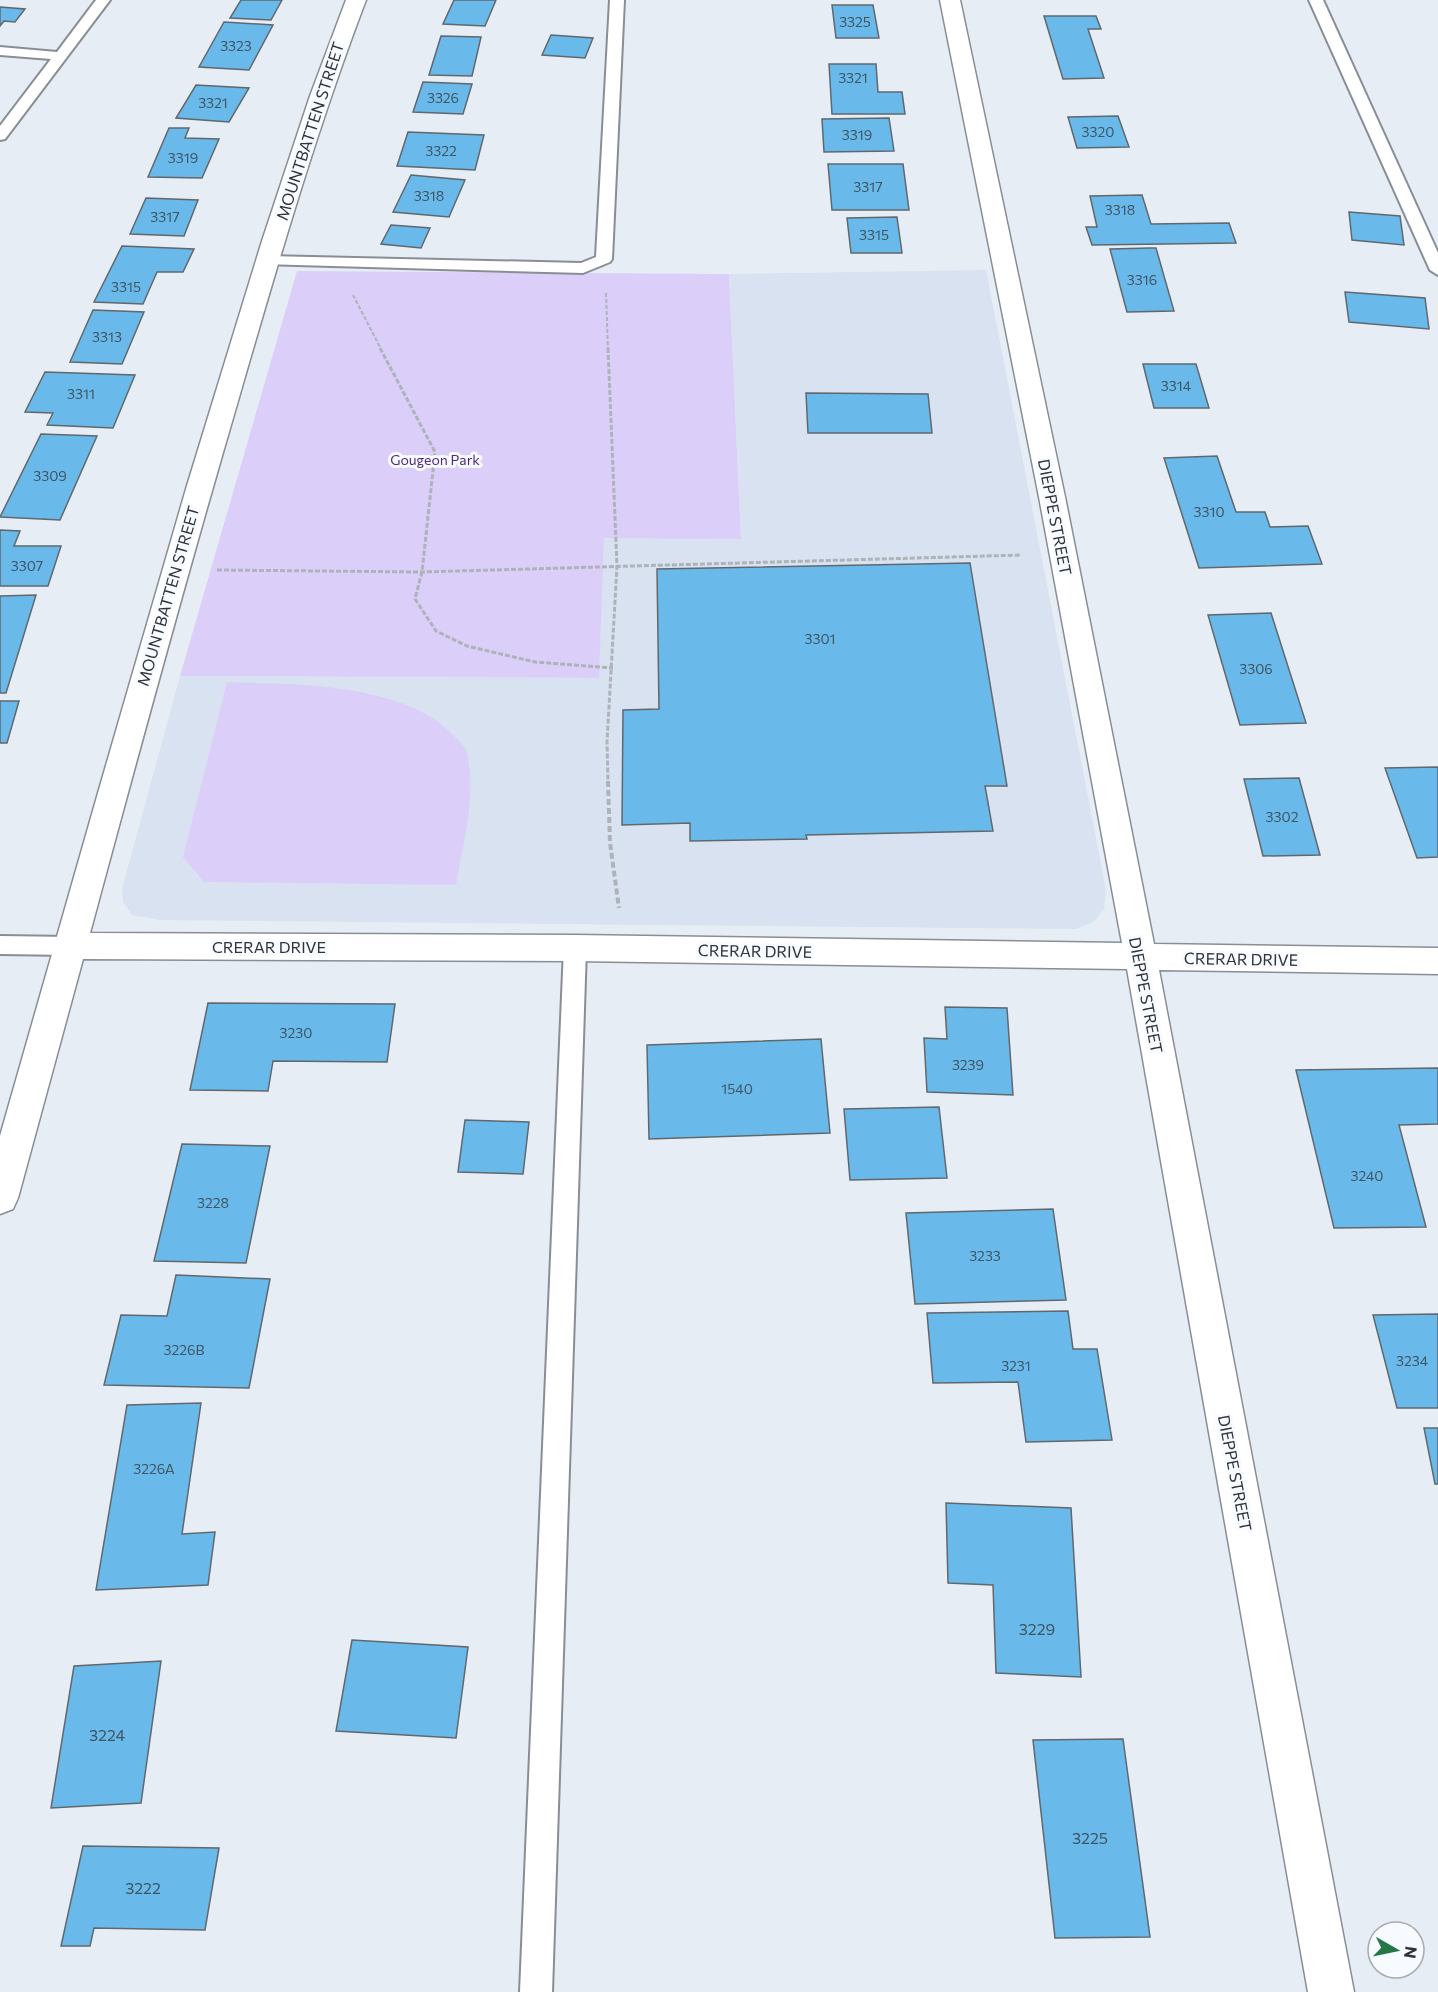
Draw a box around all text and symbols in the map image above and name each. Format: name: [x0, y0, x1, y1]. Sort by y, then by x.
house number: 3325: [839, 13, 871, 30]
house number: 3323: [220, 37, 252, 54]
street label: MOUNTBATTEN STREET: [272, 39, 347, 223]
house number: 3321: [838, 69, 868, 86]
house number: 3326: [427, 89, 459, 106]
house number: 3321: [198, 94, 228, 111]
house number: 3320: [1082, 123, 1114, 140]
house number: 3319: [842, 126, 872, 143]
house number: 3322: [425, 142, 457, 159]
house number: 3319: [168, 149, 198, 166]
house number: 3317: [853, 178, 883, 195]
house number: 3318: [414, 187, 444, 204]
house number: 3318: [1105, 201, 1135, 218]
house number: 3317: [150, 208, 180, 225]
house number: 3315: [859, 226, 889, 243]
house number: 3316: [1127, 271, 1157, 288]
house number: 3315: [111, 278, 141, 295]
house number: 3313: [92, 328, 122, 345]
house number: 3314: [1161, 377, 1192, 394]
house number: 3311: [67, 385, 95, 402]
park label: Gougeon Park: [390, 451, 480, 468]
street label: DIEPPE STREET: [1035, 457, 1076, 577]
house number: 3309: [33, 467, 67, 484]
house number: 3310: [1193, 503, 1225, 520]
street label: MOUNTBATTEN STREET: [133, 504, 202, 688]
house number: 3307: [11, 557, 43, 574]
house number: 3301: [804, 630, 836, 647]
house number: 3306: [1239, 660, 1273, 677]
house number: 3302: [1266, 808, 1299, 825]
street label: DIEPPE STREET: [1126, 935, 1167, 1055]
street label: CRERAR DRIVE: [212, 937, 326, 956]
street label: CRERAR DRIVE: [698, 940, 812, 961]
street label: CRERAR DRIVE: [1184, 948, 1298, 969]
house number: 3230: [280, 1024, 312, 1041]
house number: 3239: [952, 1056, 984, 1073]
house number: 1540: [721, 1080, 753, 1097]
house number: 3240: [1350, 1167, 1384, 1184]
house number: 3228: [197, 1194, 229, 1211]
house number: 3233: [969, 1247, 1001, 1264]
house number: 3226B: [164, 1341, 204, 1358]
house number: 3234: [1396, 1352, 1429, 1369]
house number: 3231: [1001, 1357, 1031, 1374]
street label: DIEPPE STREET: [1215, 1413, 1256, 1533]
house number: 3226A: [133, 1460, 175, 1477]
house number: 3229: [1019, 1619, 1055, 1638]
house number: 3224: [89, 1725, 125, 1744]
house number: 3225: [1072, 1828, 1108, 1847]
house number: 3222: [125, 1878, 161, 1897]
north arrow: [1366, 1920, 1426, 1980]
text: N: [1401, 1945, 1422, 1960]

